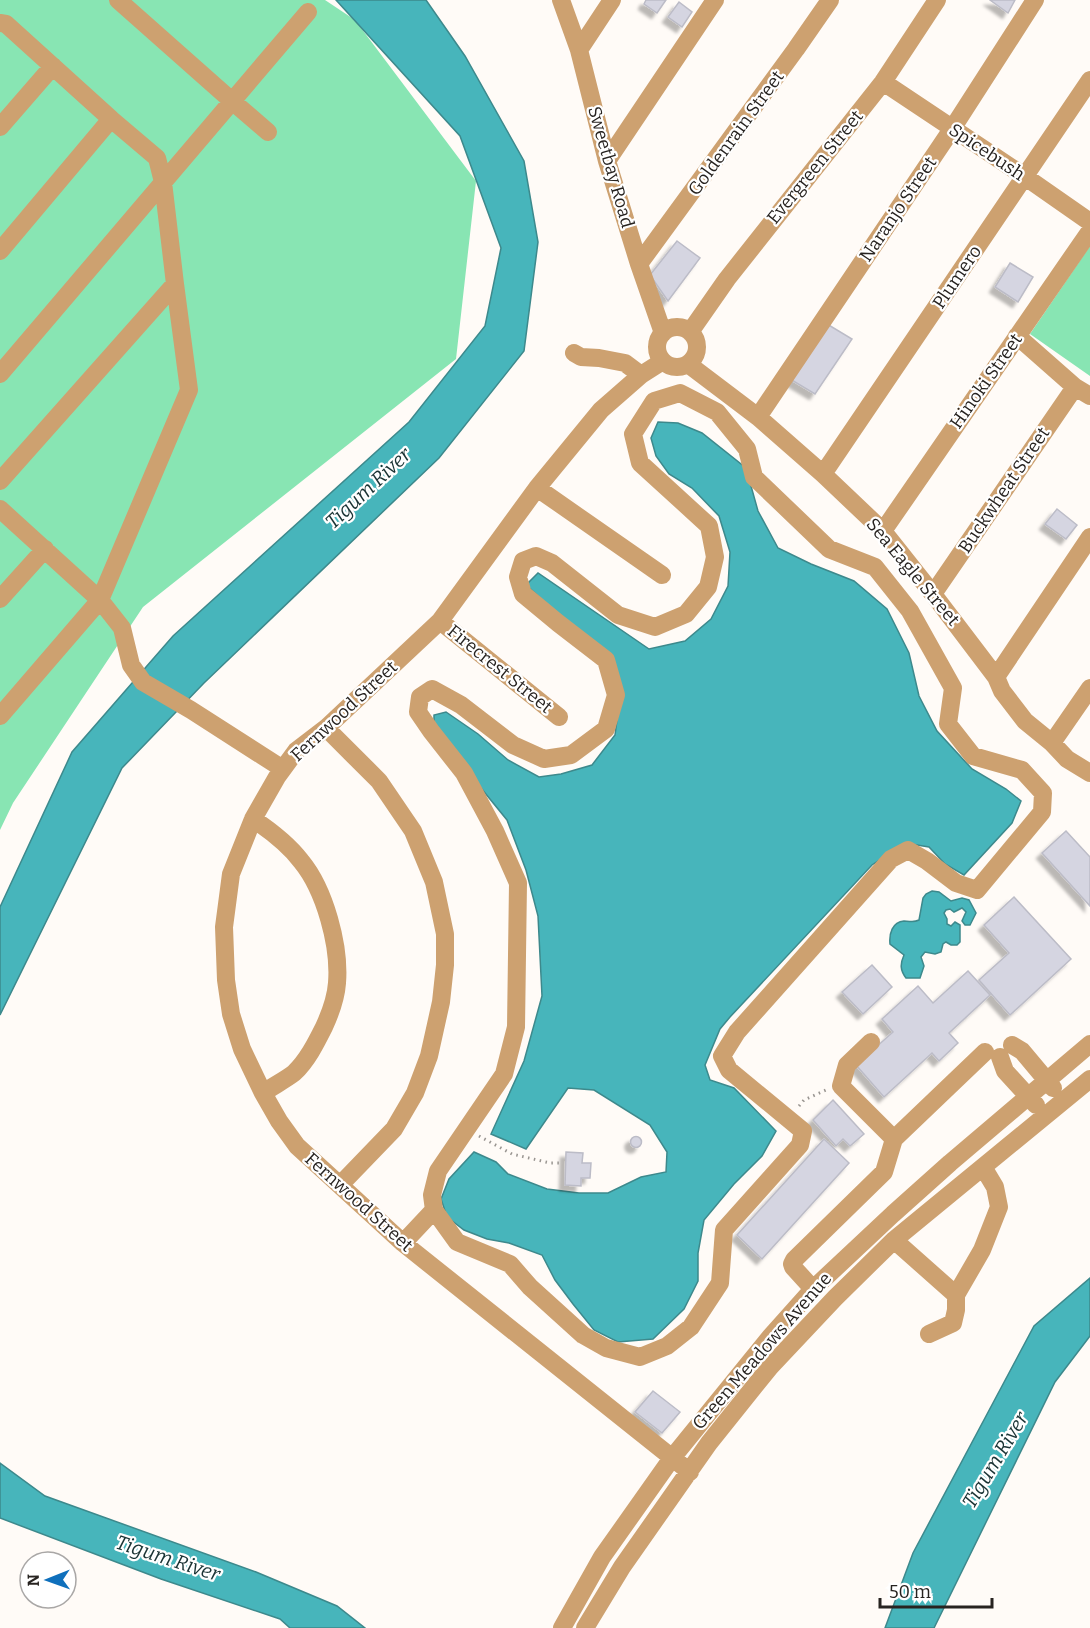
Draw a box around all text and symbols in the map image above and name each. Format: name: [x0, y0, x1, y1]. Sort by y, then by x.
street label: Goldenrain Street: [683, 66, 789, 200]
street label: Sweetbay Road: [583, 104, 639, 231]
street label: Evergreen Street: [762, 105, 868, 228]
street label: Spicebush: [945, 119, 1029, 185]
street label: Naranjo Street: [855, 152, 942, 266]
street label: Plumero: [928, 241, 986, 313]
street label: Hinoki Street: [945, 329, 1027, 433]
street label: Buckwheat Street: [954, 422, 1055, 557]
water label: Tigum River: [320, 442, 416, 534]
street label: Sea Eagle Street: [862, 514, 965, 631]
street label: Firecrest Street: [443, 620, 557, 718]
street label: Fernwood Street: [286, 656, 402, 766]
street label: Fernwood Street: [300, 1148, 418, 1257]
street label: Green Meadows Avenue: [688, 1268, 836, 1434]
water label: Tigum River: [957, 1407, 1034, 1512]
water label: Tigum River: [113, 1530, 224, 1586]
north arrow: [18, 1550, 78, 1610]
scale bar: [880, 1571, 992, 1609]
text: N: [24, 1574, 43, 1587]
text: 50 m: [889, 1581, 931, 1603]

